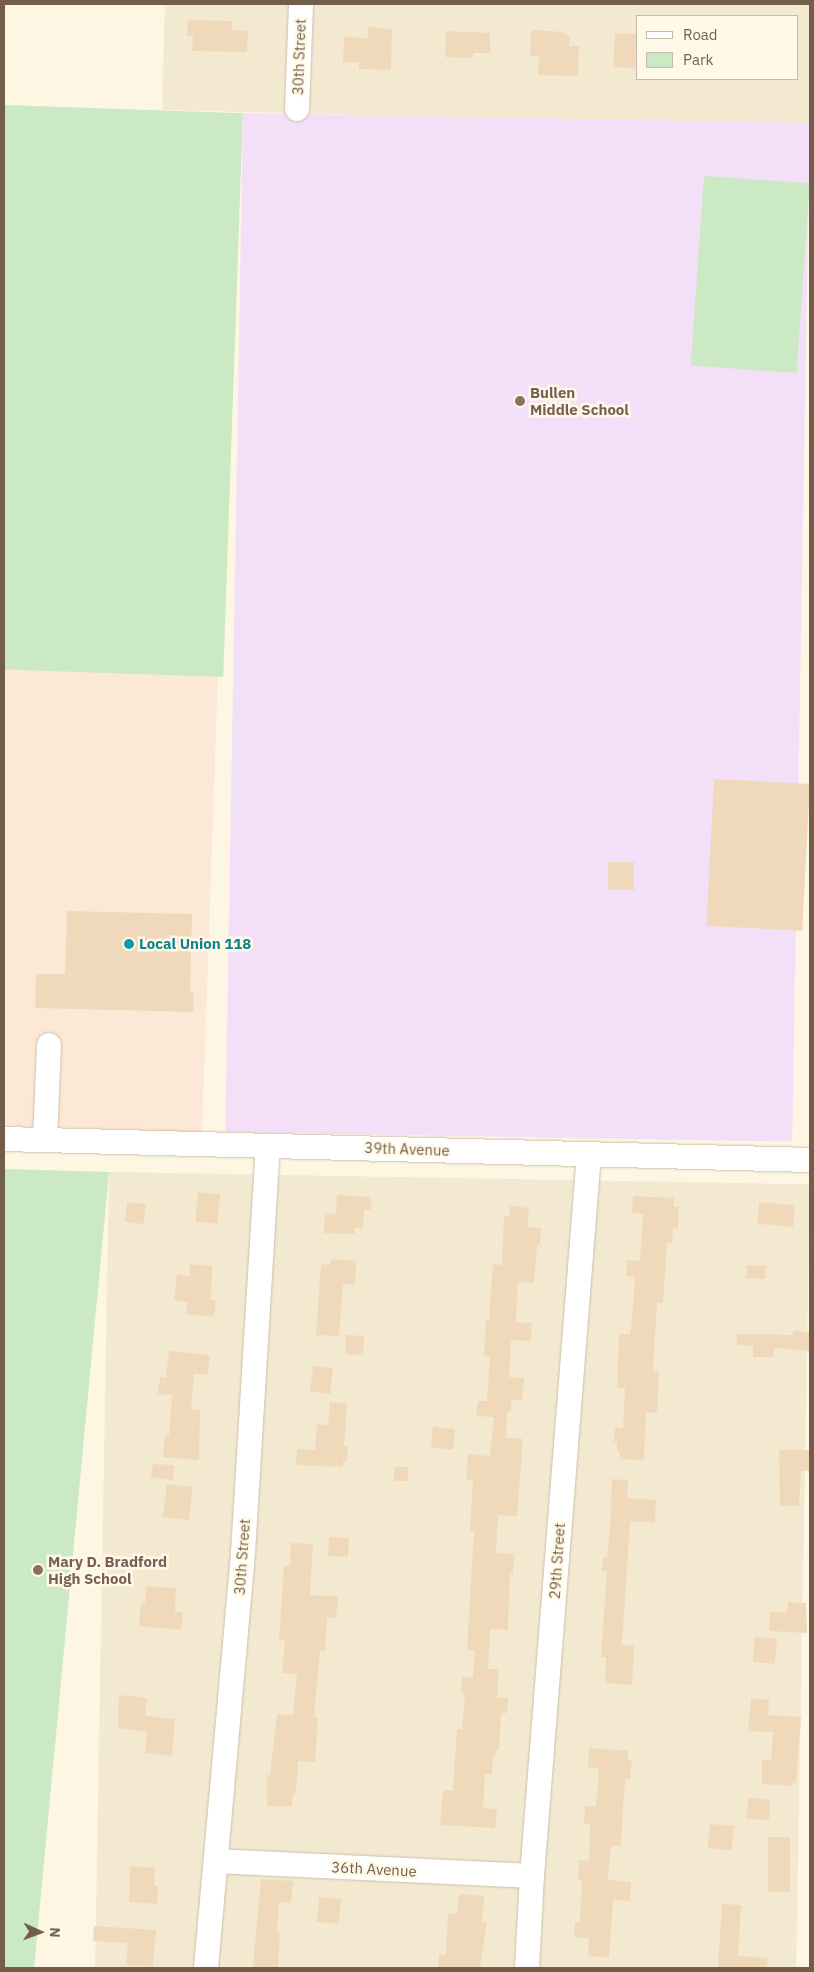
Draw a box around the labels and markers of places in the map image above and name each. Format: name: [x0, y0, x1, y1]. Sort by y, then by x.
place label: Bullen Middle School: [530, 383, 629, 418]
marker: Bullen Middle School: [514, 395, 526, 407]
place label: Local Union 118: [139, 935, 251, 953]
marker: Local Union 118: [123, 938, 135, 950]
place label: Mary D. Bradford High School: [48, 1552, 167, 1587]
marker: Mary D. Bradford High School: [32, 1564, 44, 1576]

